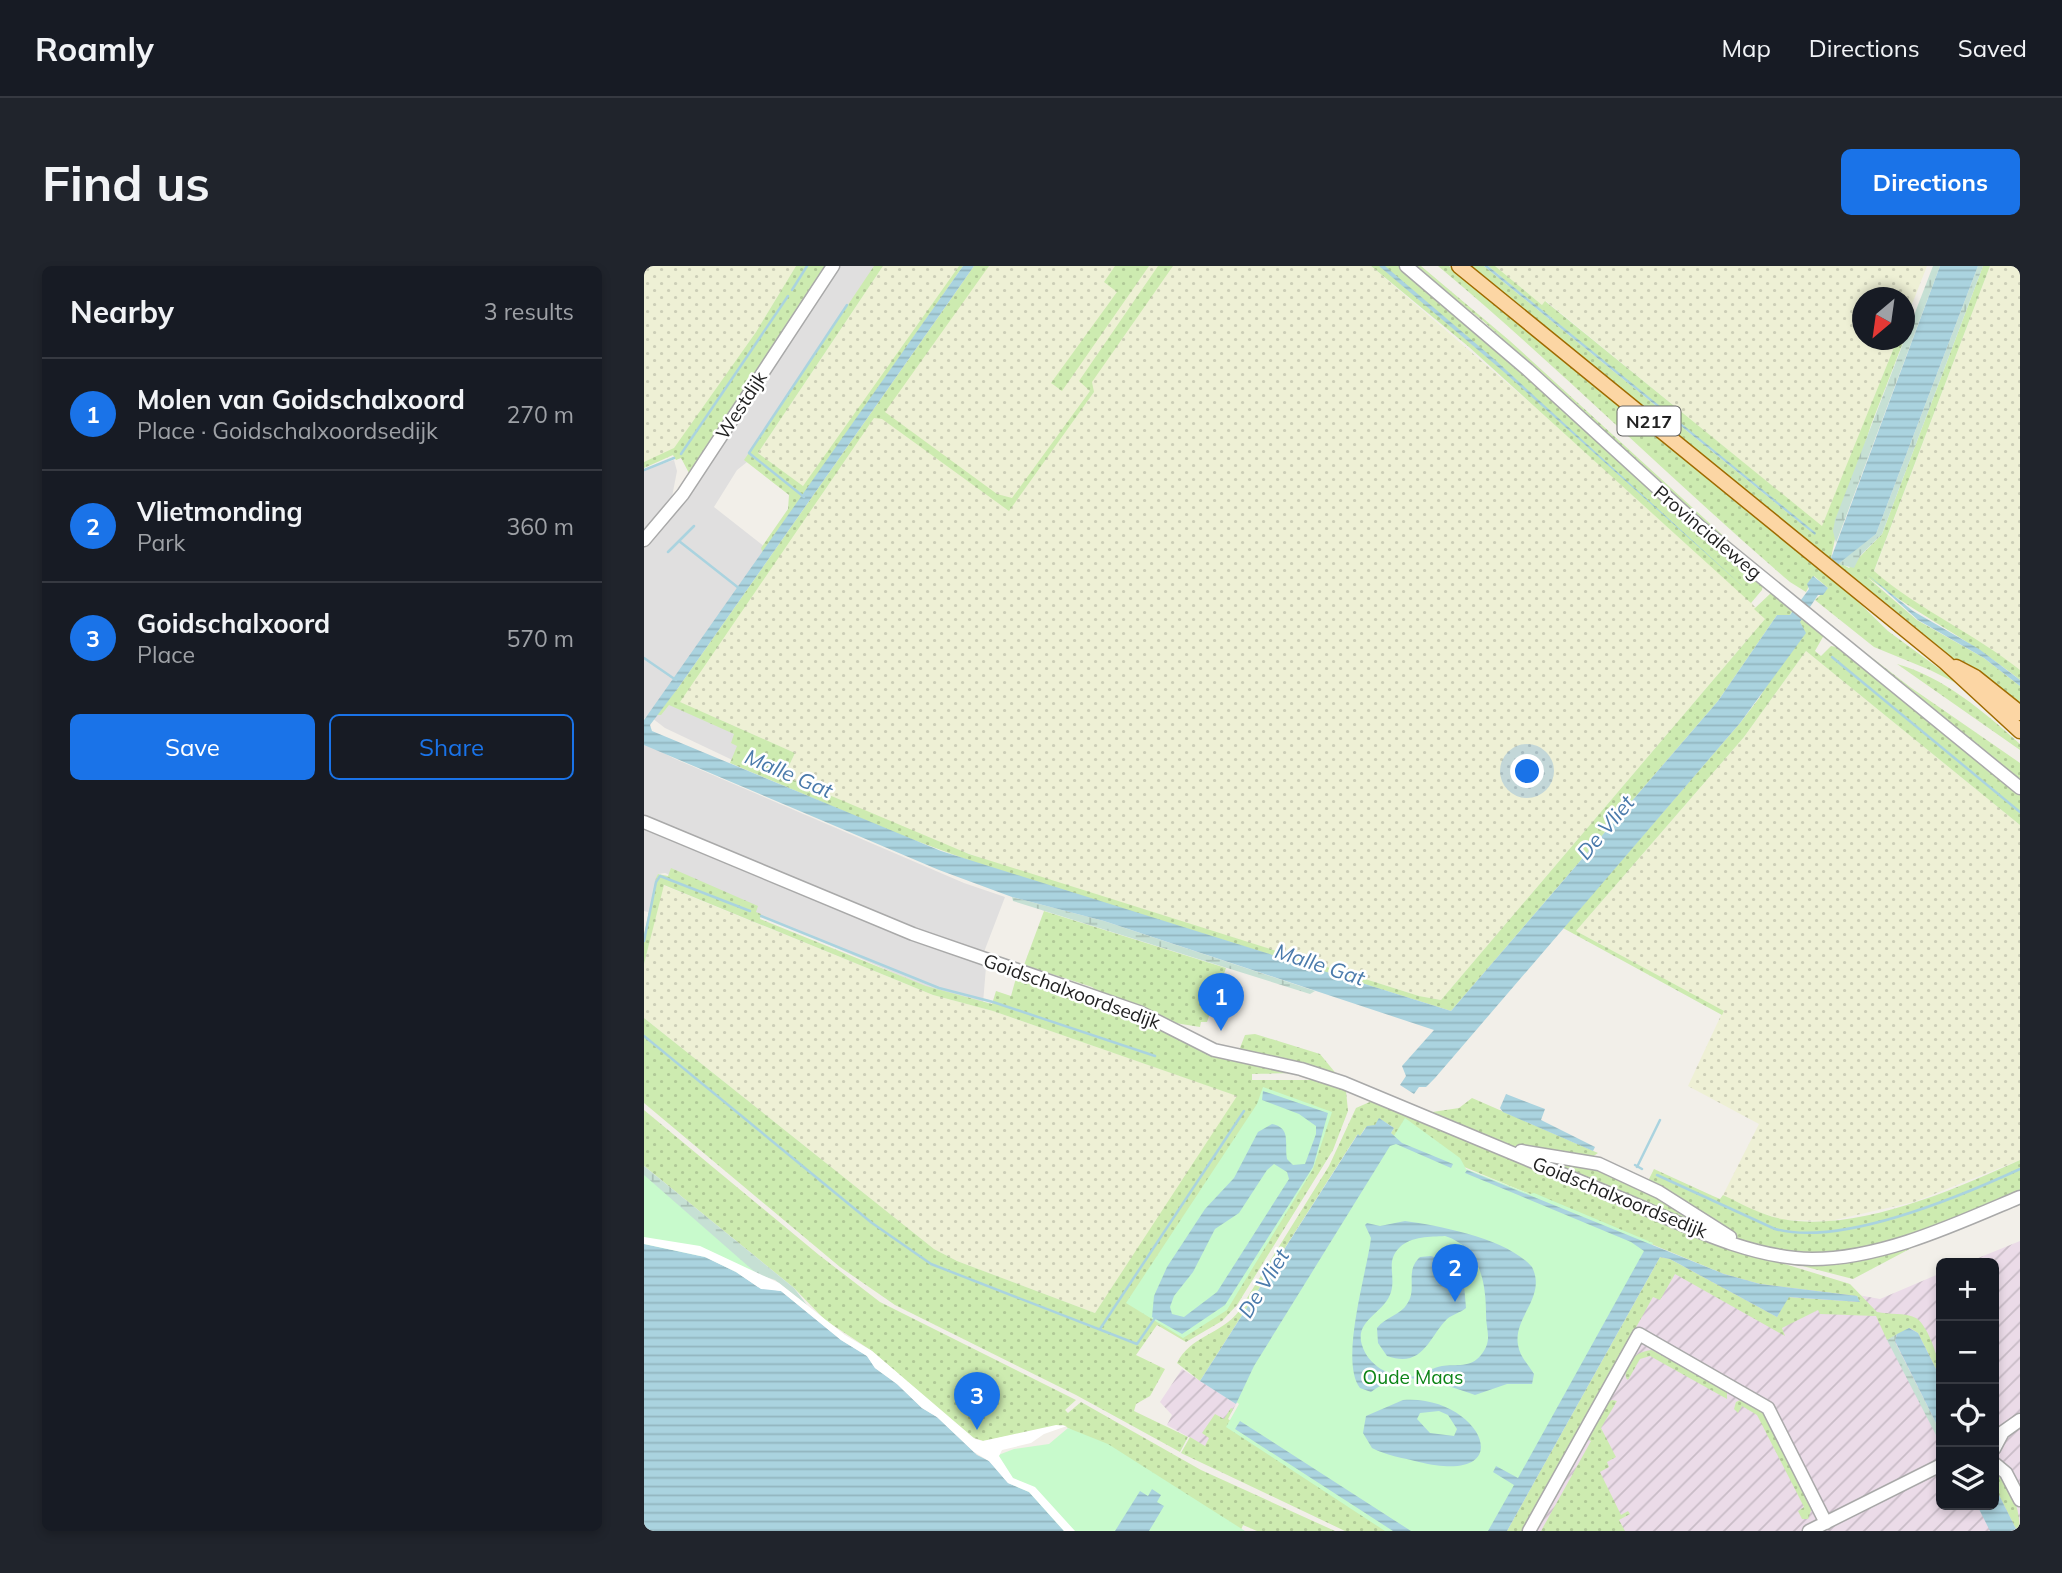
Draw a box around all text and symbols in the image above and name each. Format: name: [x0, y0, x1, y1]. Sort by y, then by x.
text: Roamly: [35, 28, 154, 69]
text: Map: [1721, 33, 1771, 63]
text: Directions: [1809, 33, 1920, 63]
text: Saved: [1958, 33, 2027, 63]
button: Directions: [1841, 149, 2020, 215]
text: Find us: [42, 152, 210, 213]
north arrow: [1852, 287, 1915, 350]
text: Nearby: [70, 293, 174, 331]
text: 3 results: [484, 297, 574, 326]
street label: Westdijk: [710, 366, 772, 444]
text: Molen van Goidschalxoord: [137, 383, 465, 416]
text: 1: [86, 400, 100, 429]
text: 270 m: [506, 400, 574, 429]
road number: N217: [1618, 406, 1680, 436]
text: Place · Goidschalxoordsedijk: [137, 416, 438, 445]
street label: Provincialeweg: [1649, 480, 1767, 584]
text: Vlietmonding: [137, 495, 303, 528]
text: 2: [86, 512, 100, 541]
text: 360 m: [506, 512, 574, 541]
text: Park: [137, 528, 185, 557]
text: Goidschalxoord: [137, 607, 330, 640]
text: 3: [86, 624, 100, 653]
text: 570 m: [506, 624, 574, 653]
text: Place: [137, 640, 195, 669]
button: Save: [70, 714, 315, 780]
button: Share: [329, 714, 574, 780]
water label: Malle Gat: [741, 743, 837, 803]
your location: [1510, 754, 1544, 788]
water label: De Vliet: [1571, 789, 1640, 864]
water label: Malle Gat: [1272, 937, 1369, 991]
street label: Goidschalxoordsedijk: [980, 948, 1164, 1034]
pin: 1: [1198, 973, 1244, 1031]
street label: Goidschalxoordsedijk: [1529, 1151, 1711, 1243]
water label: De Vliet: [1232, 1243, 1295, 1322]
pin: 2: [1432, 1244, 1478, 1302]
map controls: [1936, 1258, 1999, 1510]
button: +: [1936, 1258, 1999, 1321]
button: −: [1936, 1321, 1999, 1384]
park label: Oude Maas: [1363, 1365, 1463, 1389]
pin: 3: [954, 1372, 1000, 1430]
button: locate: [1936, 1384, 1999, 1447]
button: layers: [1936, 1447, 1999, 1510]

